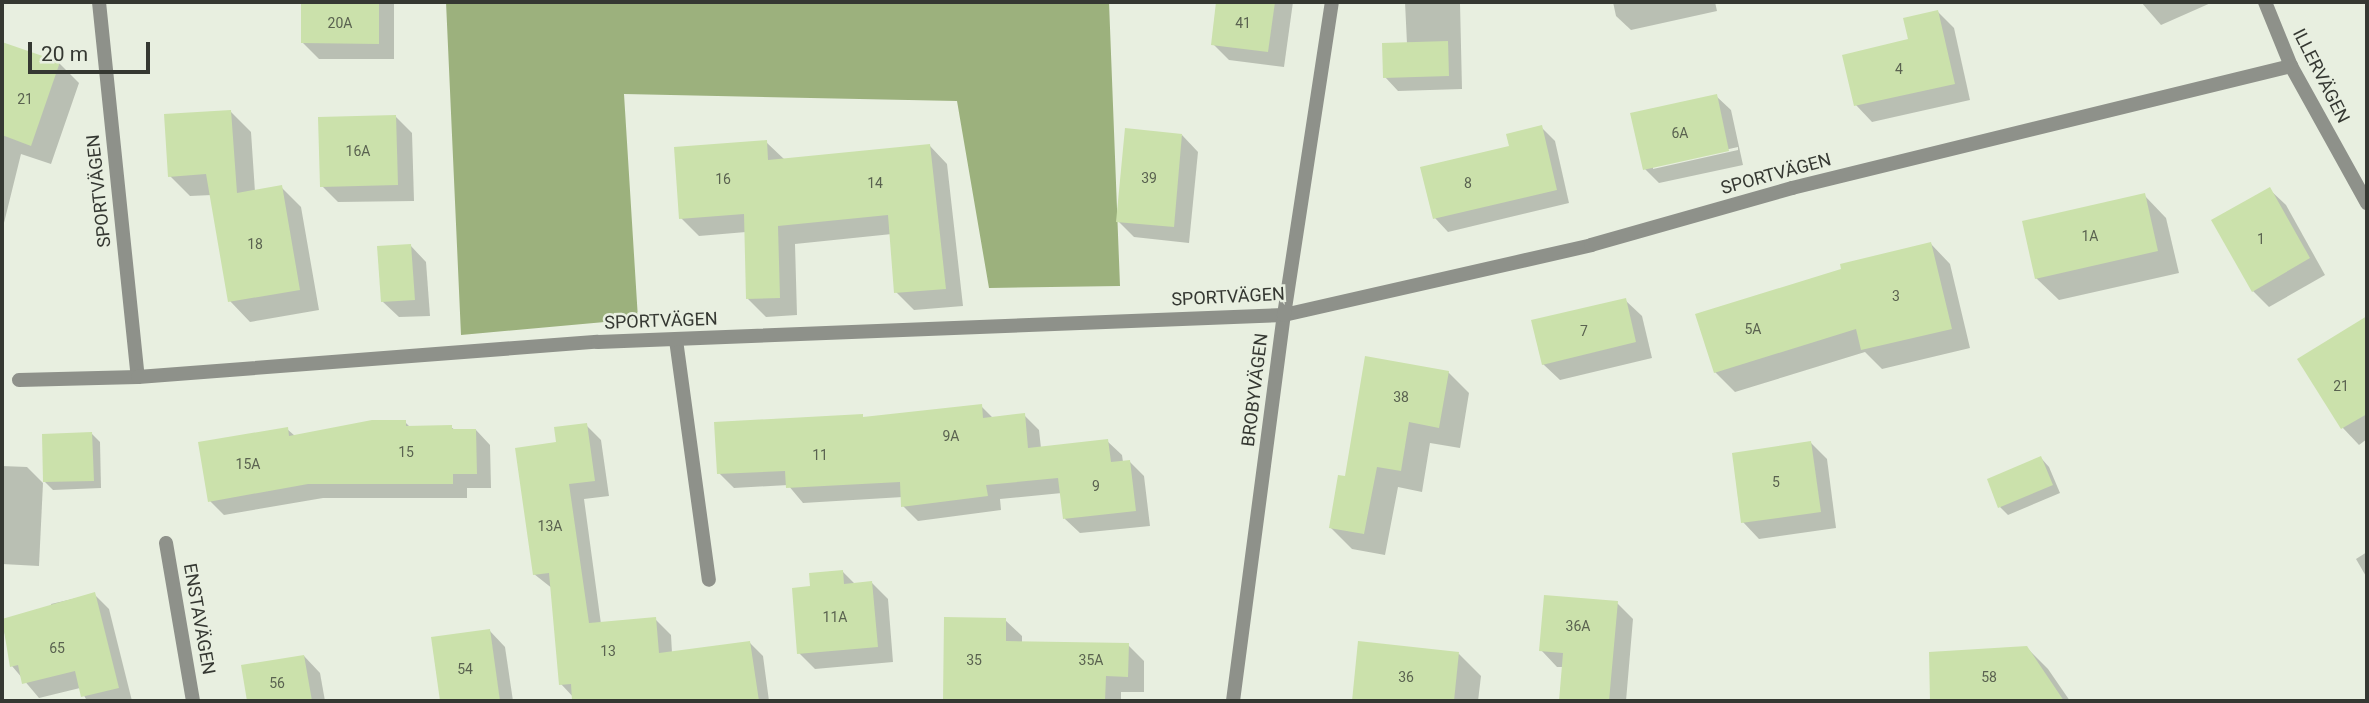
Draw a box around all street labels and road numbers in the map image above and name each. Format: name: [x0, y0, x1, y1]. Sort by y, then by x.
street label: ILLERVÄGEN: [2288, 25, 2354, 127]
street label: SPORTVÄGEN: [82, 133, 116, 249]
street label: SPORTVÄGEN: [1718, 149, 1834, 199]
street label: SPORTVÄGEN: [1171, 283, 1285, 311]
street label: SPORTVÄGEN: [604, 308, 718, 334]
street label: BROBYVÄGEN: [1237, 332, 1273, 448]
street label: ENSTAVÄGEN: [179, 562, 219, 676]

